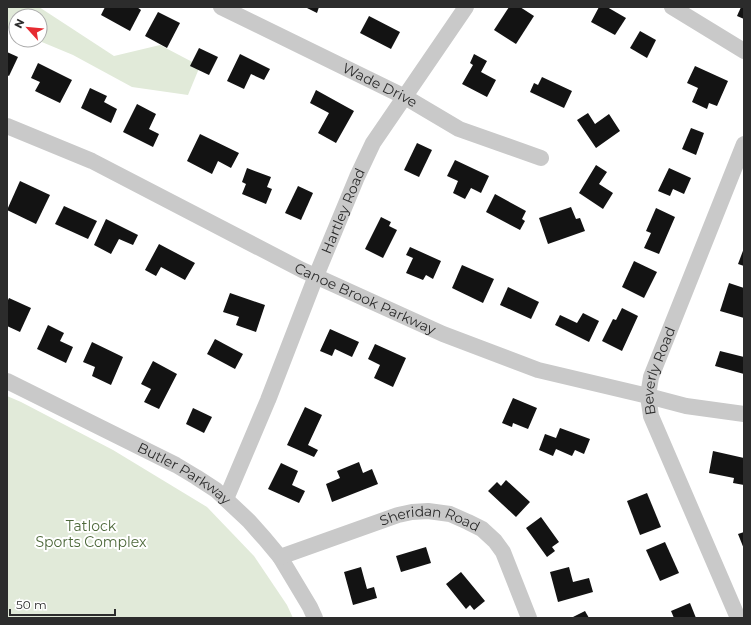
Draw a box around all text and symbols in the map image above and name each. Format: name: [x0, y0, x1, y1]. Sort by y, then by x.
north arrow: [8, 8, 48, 48]
text: N: [11, 16, 27, 31]
street label: Wade Drive: [339, 59, 421, 111]
street label: Hartley Road: [317, 165, 369, 256]
street label: Canoe Brook Parkway: [291, 259, 439, 339]
street label: Beverly Road: [639, 324, 679, 416]
street label: Butler Parkway: [134, 438, 235, 509]
street label: Sheridan Road: [377, 502, 483, 536]
park label: Tatlock Sports Complex: [35, 517, 147, 551]
scale bar: [10, 591, 115, 617]
text: 50 m: [16, 597, 47, 612]

